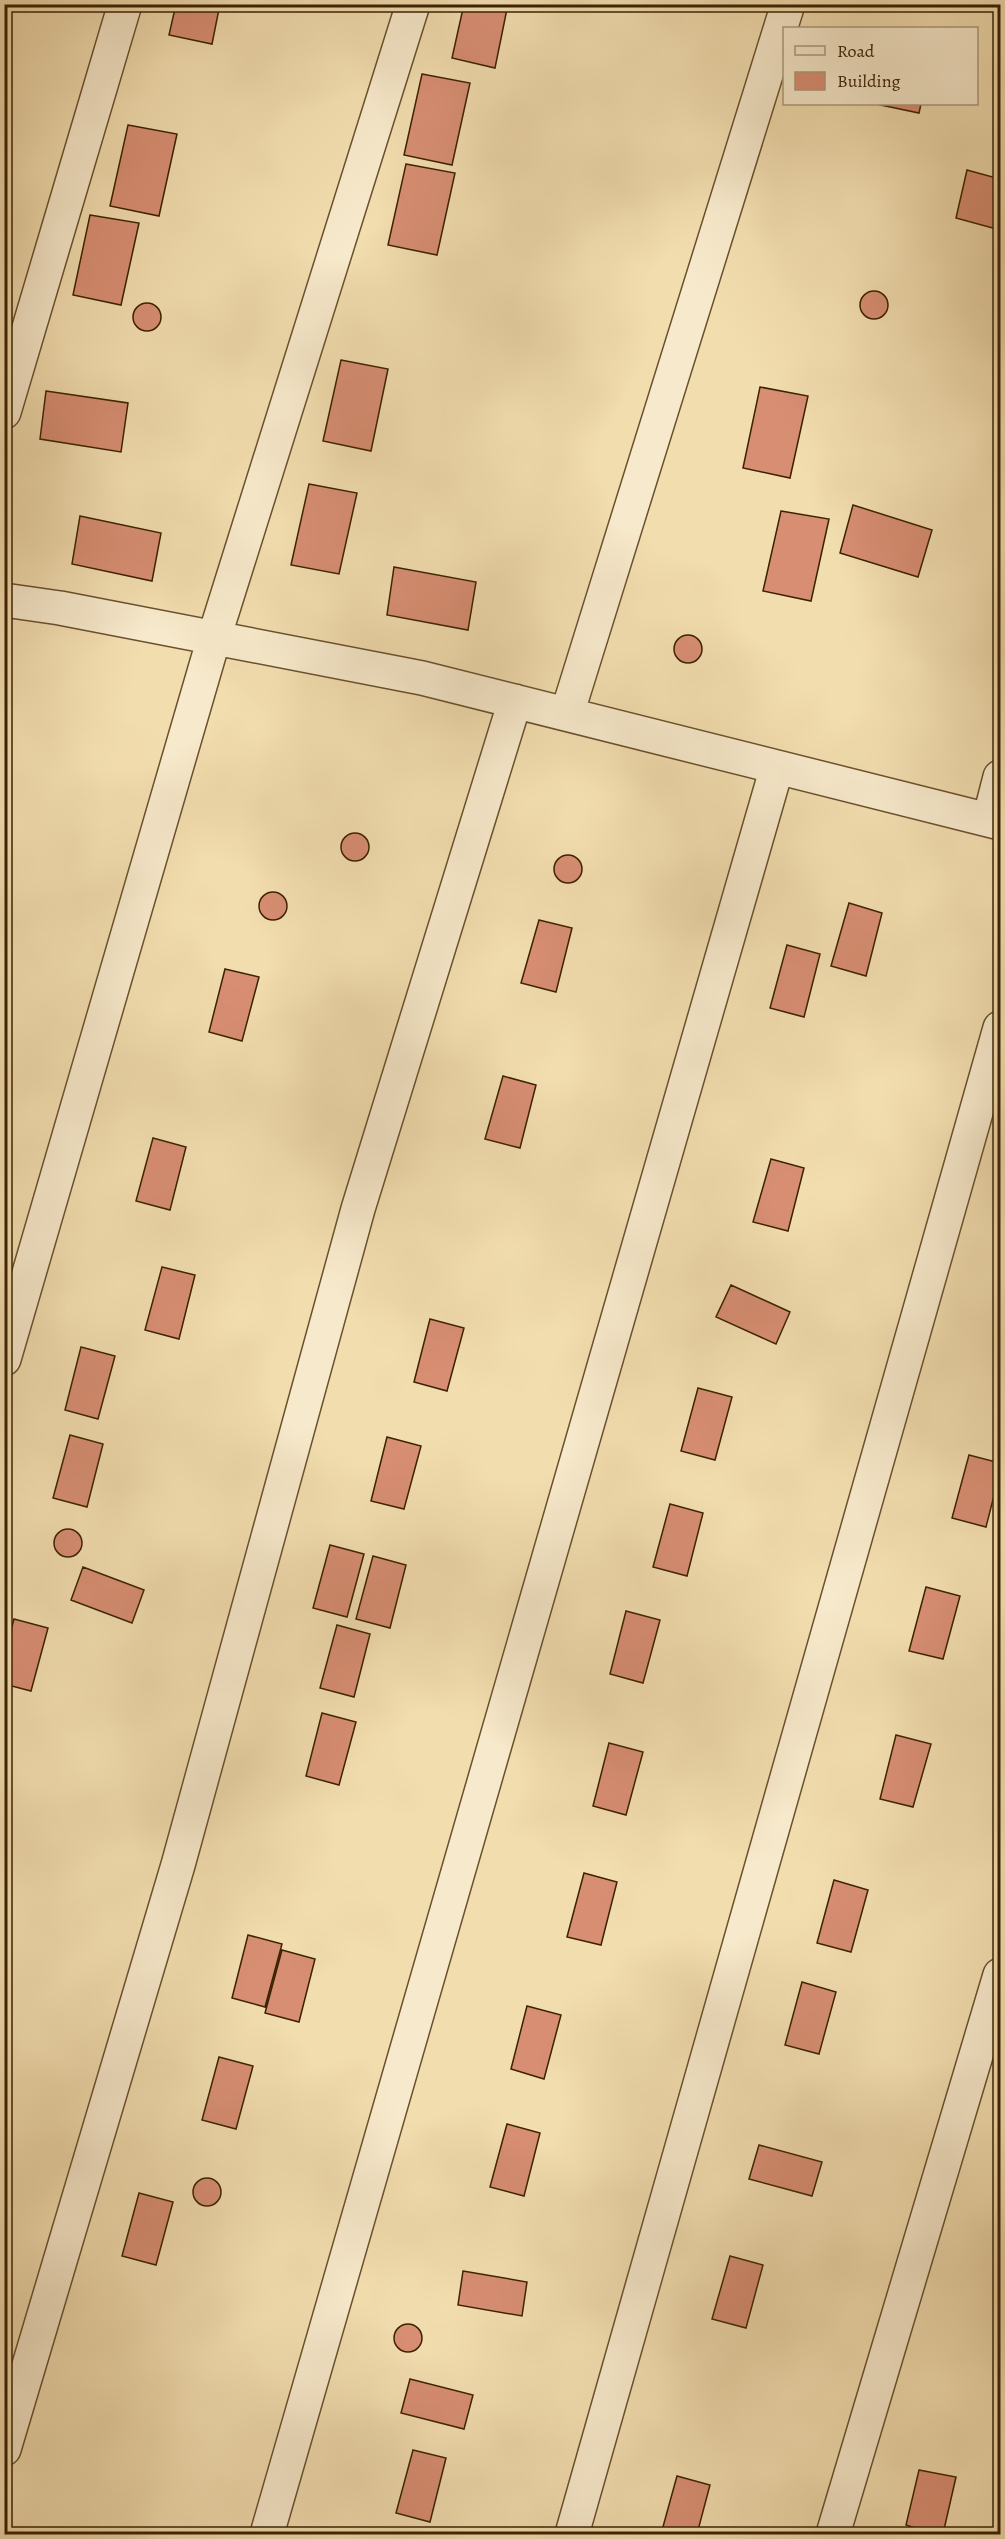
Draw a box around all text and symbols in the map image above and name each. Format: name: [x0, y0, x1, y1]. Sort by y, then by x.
legend: [783, 27, 978, 105]
text: Road: [837, 39, 875, 63]
text: Building: [837, 69, 901, 93]

